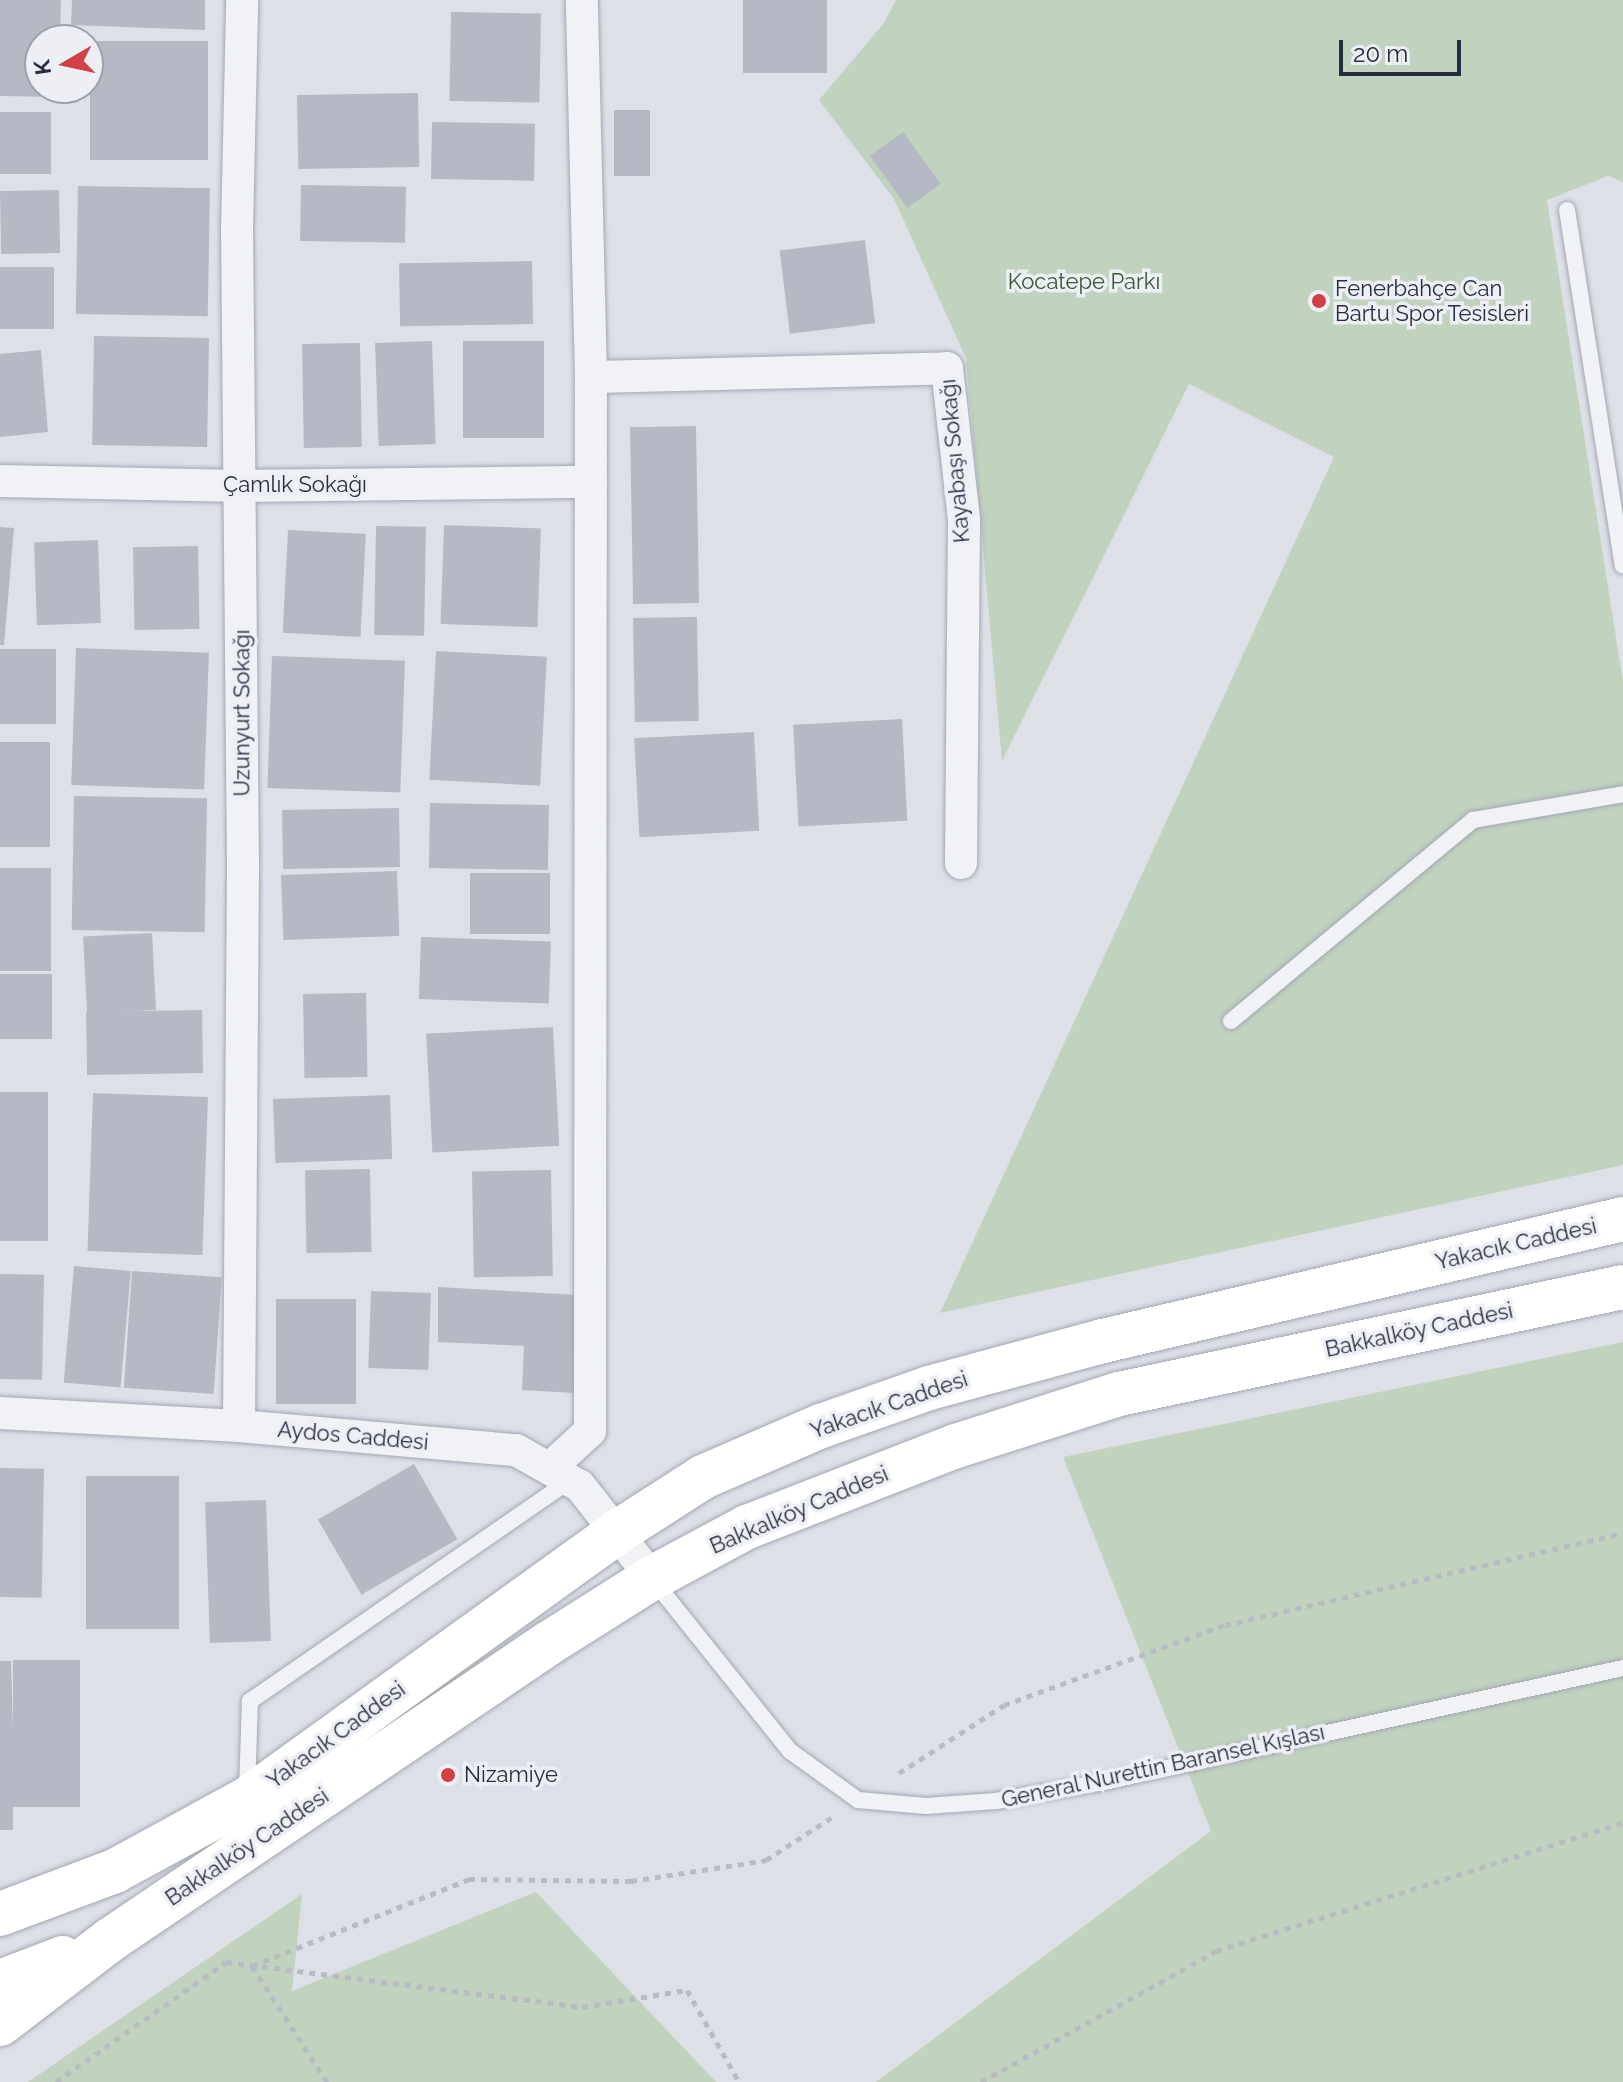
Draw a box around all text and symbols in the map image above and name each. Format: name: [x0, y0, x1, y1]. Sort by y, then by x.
north arrow: [24, 24, 104, 104]
scale bar: [1343, 24, 1465, 74]
text: 20 m: [1353, 39, 1408, 68]
text: K: [28, 58, 56, 77]
park label: Kocatepe Parkı: [1008, 269, 1160, 295]
place label: Fenerbahçe Can Bartu Spor Tesisleri: [1335, 275, 1530, 326]
marker: Fenerbahçe Can Bartu Spor Tesisleri: [1310, 292, 1328, 310]
street label: Kayabaşı Sokağı: [935, 378, 975, 544]
street label: Çamlık Sokağı: [223, 472, 367, 498]
street label: Uzunyurt Sokağı: [229, 629, 255, 797]
street label: Yakacık Caddesi: [1433, 1213, 1599, 1275]
street label: Bakkalköy Caddesi: [1322, 1297, 1516, 1363]
street label: Yakacık Caddesi: [807, 1366, 971, 1444]
street label: Aydos Caddesi: [276, 1416, 430, 1456]
street label: Bakkalköy Caddesi: [705, 1460, 893, 1560]
street label: Yakacık Caddesi: [262, 1676, 410, 1794]
street label: General Nurettin Baransel Kışlası: [998, 1719, 1328, 1813]
place label: Nizamiye: [464, 1762, 558, 1788]
marker: Nizamiye: [439, 1766, 457, 1784]
street label: Bakkalköy Caddesi: [160, 1782, 334, 1912]

